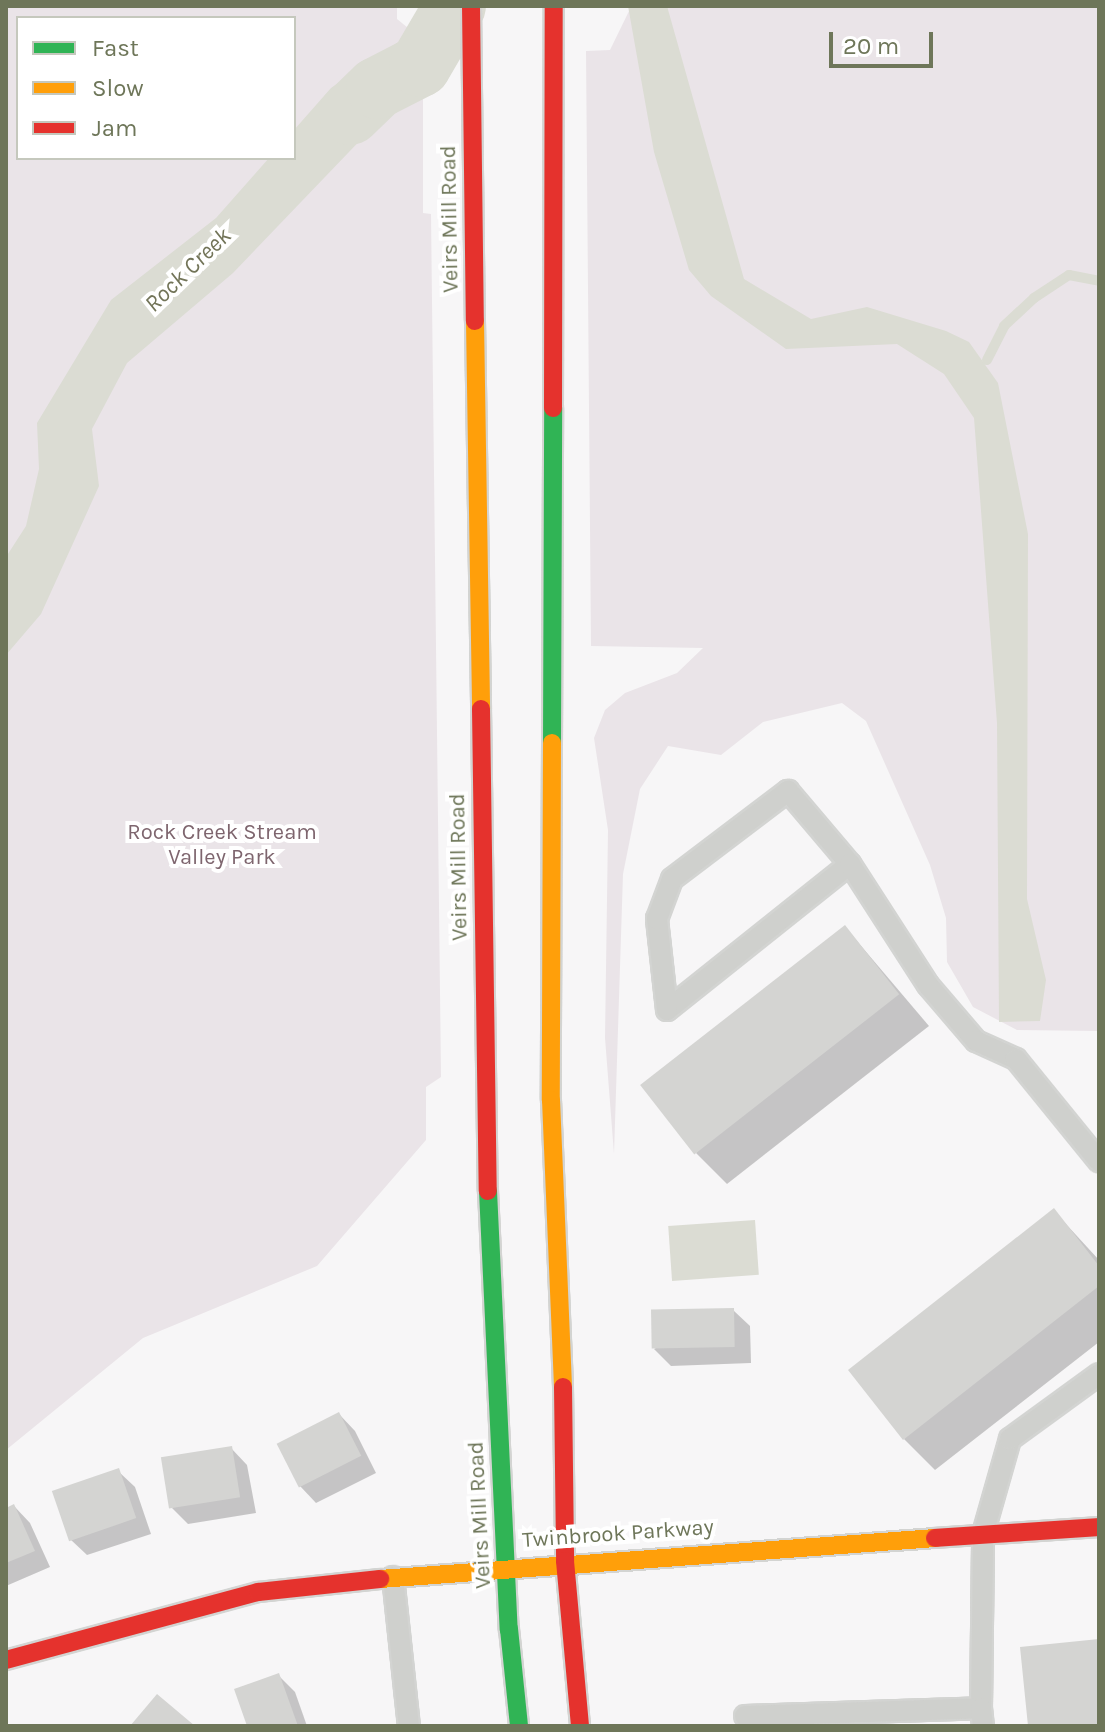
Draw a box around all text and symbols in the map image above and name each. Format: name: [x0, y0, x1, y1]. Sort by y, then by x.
legend: [16, 16, 296, 160]
scale bar: [833, 16, 937, 66]
text: 20 m: [843, 32, 899, 60]
text: Fast: [92, 34, 139, 62]
text: Slow: [92, 74, 144, 102]
text: Jam: [92, 114, 137, 142]
street label: Veirs Mill Road: [436, 145, 464, 293]
water label: Rock Creek: [139, 222, 237, 318]
street label: Veirs Mill Road: [445, 793, 473, 941]
park label: Rock Creek Stream Valley Park: [127, 819, 317, 870]
street label: Veirs Mill Road: [463, 1441, 497, 1589]
street label: Twinbrook Parkway: [521, 1514, 715, 1554]

